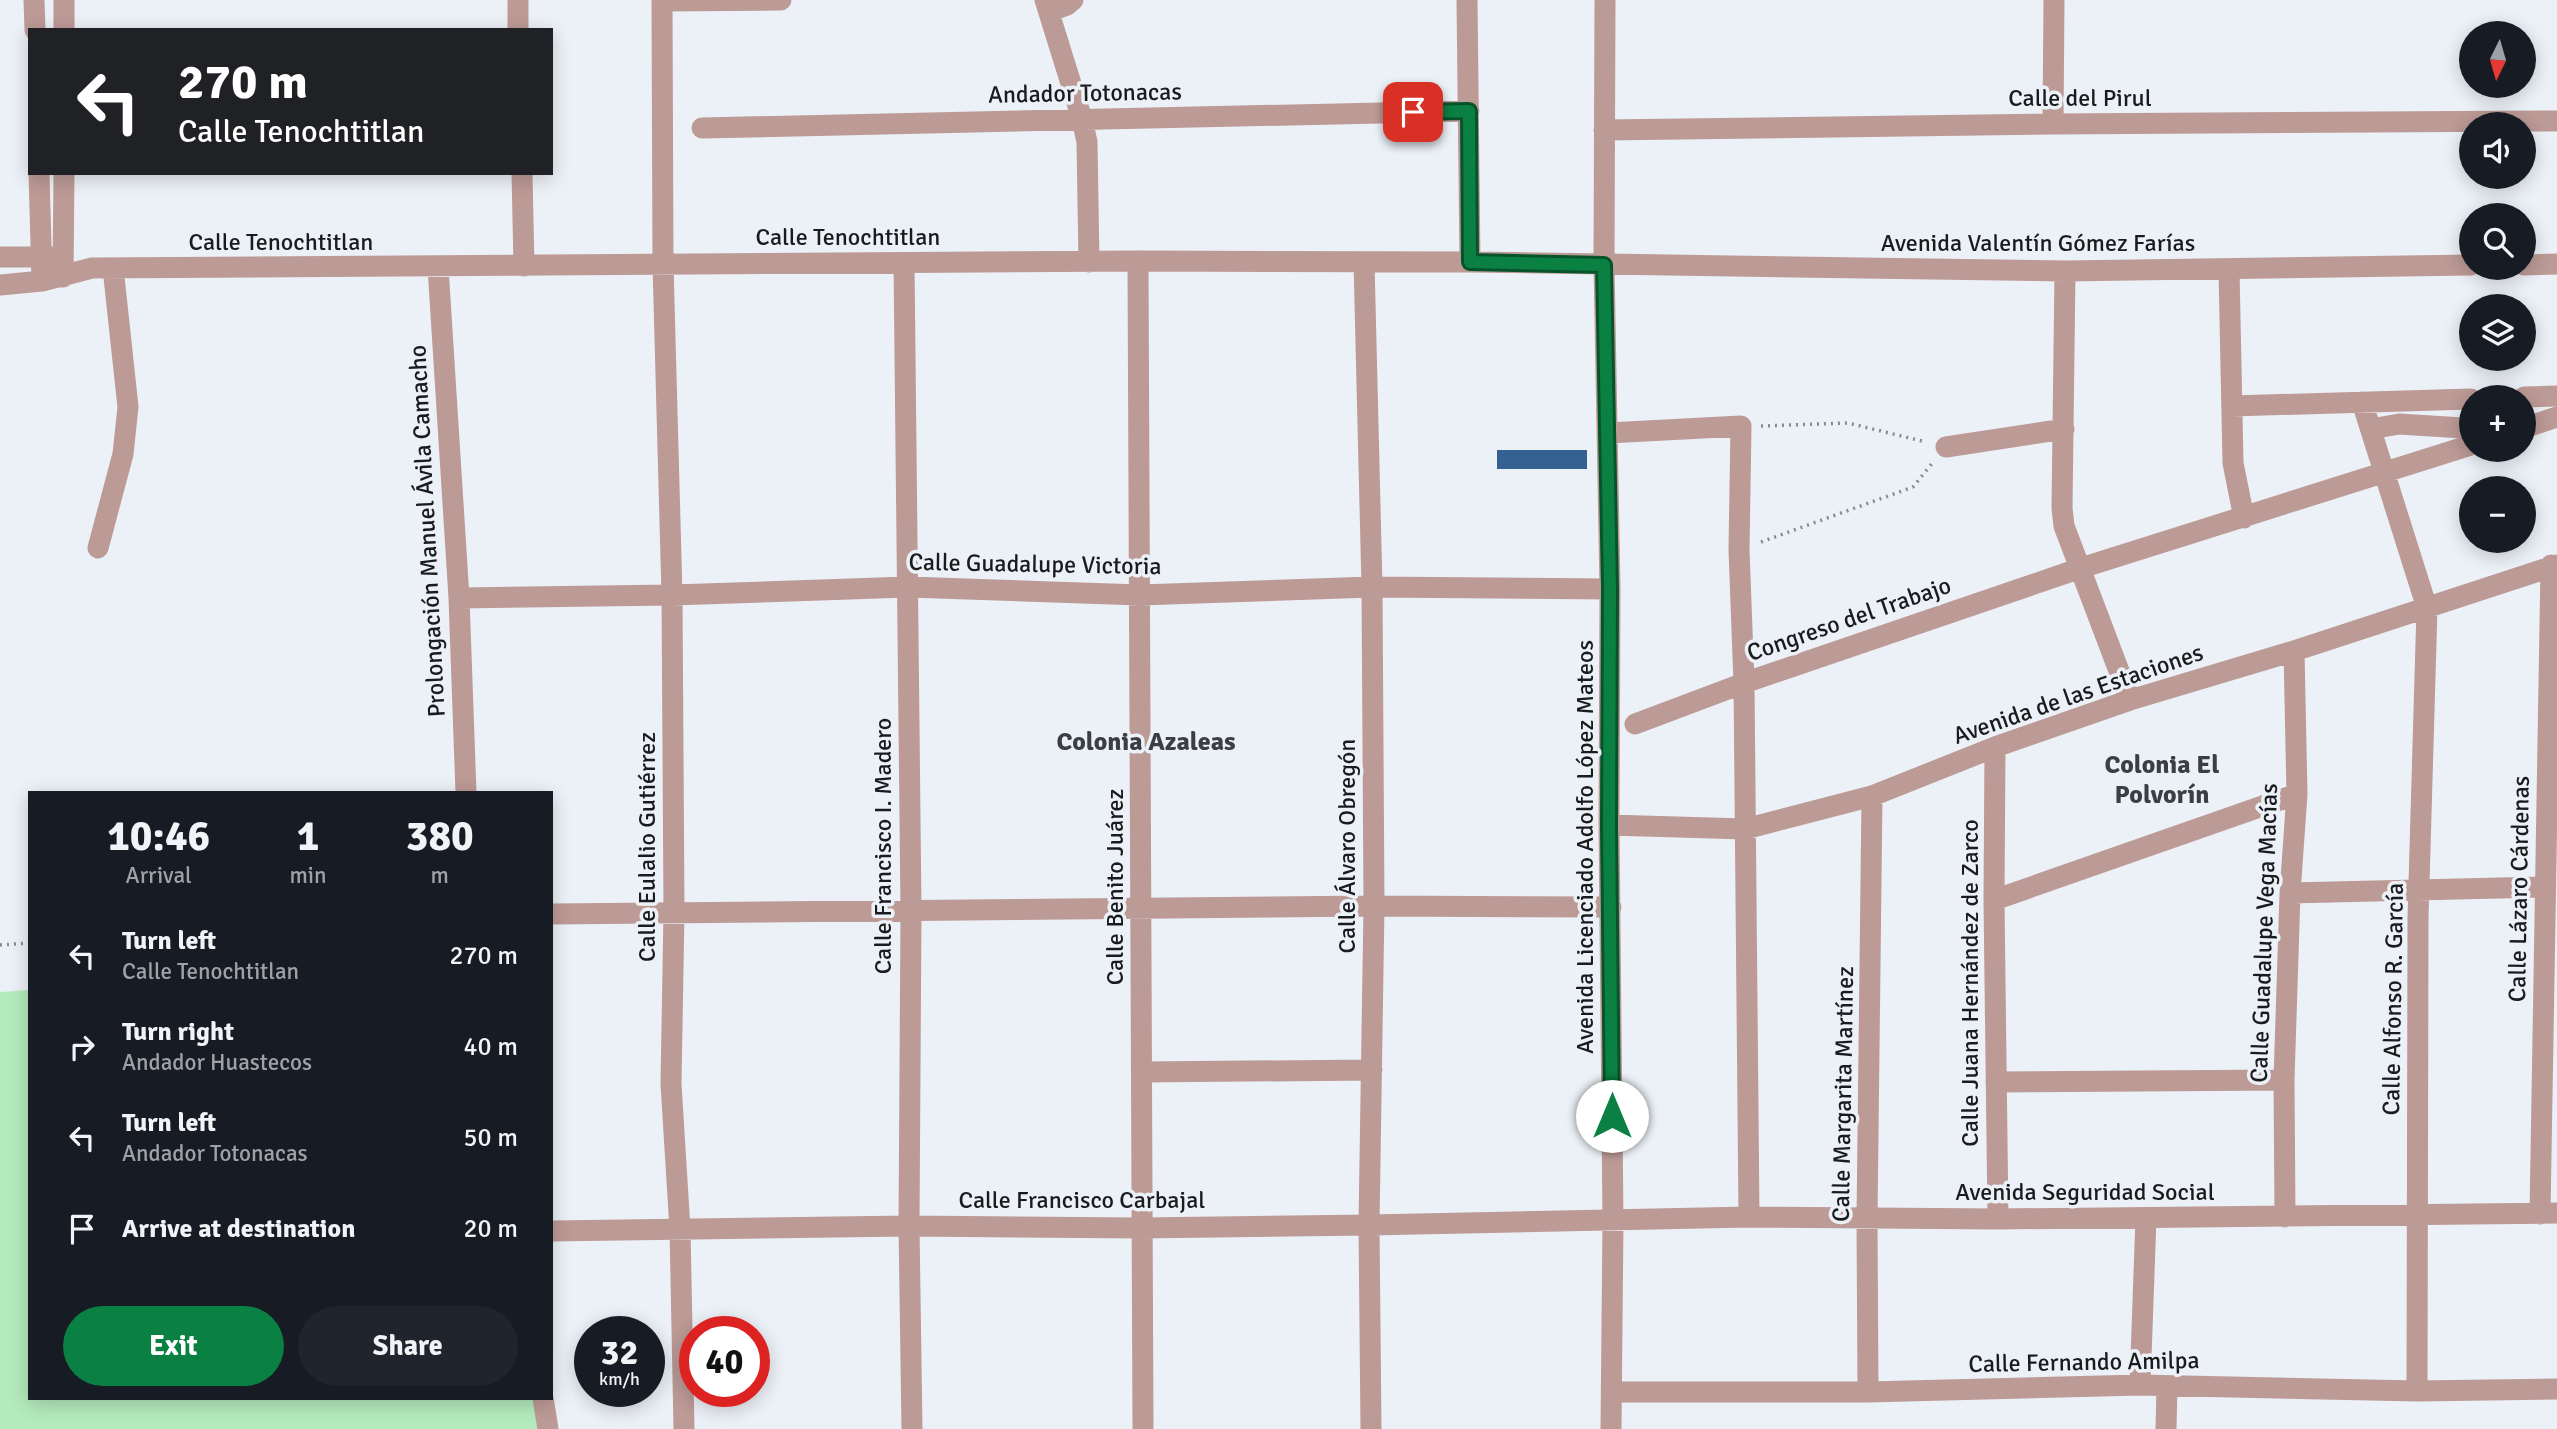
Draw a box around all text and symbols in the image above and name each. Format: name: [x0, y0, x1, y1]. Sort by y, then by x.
north arrow: [2459, 21, 2536, 98]
map controls: [2459, 21, 2536, 553]
text: 270 m: [178, 52, 308, 112]
icon: left: [63, 56, 154, 147]
street label: Andador Totonacas: [988, 76, 1182, 110]
pin: [1383, 82, 1443, 142]
street label: Calle del Pirul: [2008, 83, 2152, 113]
icon: arrive: [1394, 93, 1432, 131]
text: Calle Tenochtitlan: [178, 112, 425, 151]
button: sound: [2459, 112, 2536, 189]
button: search: [2459, 203, 2536, 280]
street label: Calle Tenochtitlan: [756, 222, 940, 252]
street label: Calle Tenochtitlan: [189, 227, 373, 257]
street label: Avenida Valentín Gómez Farías: [1881, 228, 2195, 258]
button: layers: [2459, 294, 2536, 371]
street label: Prolongación Manuel Ávila Camacho: [402, 344, 452, 718]
button: +: [2459, 385, 2536, 462]
button: −: [2459, 476, 2536, 553]
street label: Calle Guadalupe Victoria: [908, 547, 1162, 581]
street label: Congreso del Trabajo: [1743, 570, 1955, 668]
street label: Avenida de las Estaciones: [1949, 637, 2207, 751]
street label: Avenida Licenciado Adolfo López Mateos: [1570, 640, 1600, 1054]
street label: Calle Francisco I. Madero: [868, 718, 898, 974]
district label: Colonia Azaleas: [1057, 726, 1236, 758]
street label: Calle Eulalio Gutiérrez: [632, 732, 662, 962]
street label: Calle Álvaro Obregón: [1332, 739, 1362, 953]
district label: Colonia El Polvorín: [2105, 749, 2219, 811]
street label: Calle Lázaro Cárdenas: [2502, 776, 2536, 1002]
street label: Calle Guadalupe Vega Macías: [2244, 783, 2284, 1083]
street label: Calle Benito Juárez: [1100, 789, 1130, 985]
text: 10:46: [107, 811, 210, 862]
text: 1: [297, 811, 319, 862]
text: 380: [406, 811, 474, 862]
street label: Calle Juana Hernández de Zarco: [1955, 819, 1985, 1147]
text: Arrival: [126, 861, 192, 890]
text: min: [289, 861, 327, 890]
text: m: [431, 861, 449, 890]
street label: Calle Alfonso R. García: [2376, 882, 2410, 1116]
text: Turn left: [122, 925, 216, 957]
icon: left: [63, 937, 101, 975]
text: 270 m: [449, 940, 518, 972]
text: Calle Tenochtitlan: [122, 957, 299, 986]
street label: Calle Margarita Martínez: [1826, 966, 1860, 1222]
text: Turn right: [122, 1016, 234, 1048]
icon: right: [63, 1028, 101, 1066]
text: 40 m: [463, 1031, 518, 1063]
text: Andador Huastecos: [122, 1048, 312, 1077]
position arrow: [1575, 1079, 1649, 1153]
text: Turn left: [122, 1107, 216, 1139]
icon: left: [63, 1119, 101, 1157]
text: 50 m: [463, 1122, 518, 1154]
text: Andador Totonacas: [122, 1139, 308, 1168]
street label: Avenida Seguridad Social: [1955, 1177, 2215, 1207]
street label: Calle Francisco Carbajal: [959, 1185, 1205, 1215]
icon: arrive: [63, 1210, 101, 1248]
text: Arrive at destination: [122, 1213, 355, 1245]
text: 20 m: [463, 1213, 518, 1245]
button: Exit: [63, 1306, 284, 1386]
button: Share: [298, 1306, 518, 1386]
speed limit sign: 40: [679, 1316, 770, 1407]
text: 32: [601, 1331, 638, 1374]
street label: Calle Fernando Amilpa: [1968, 1345, 2200, 1379]
text: km/h: [599, 1368, 640, 1390]

